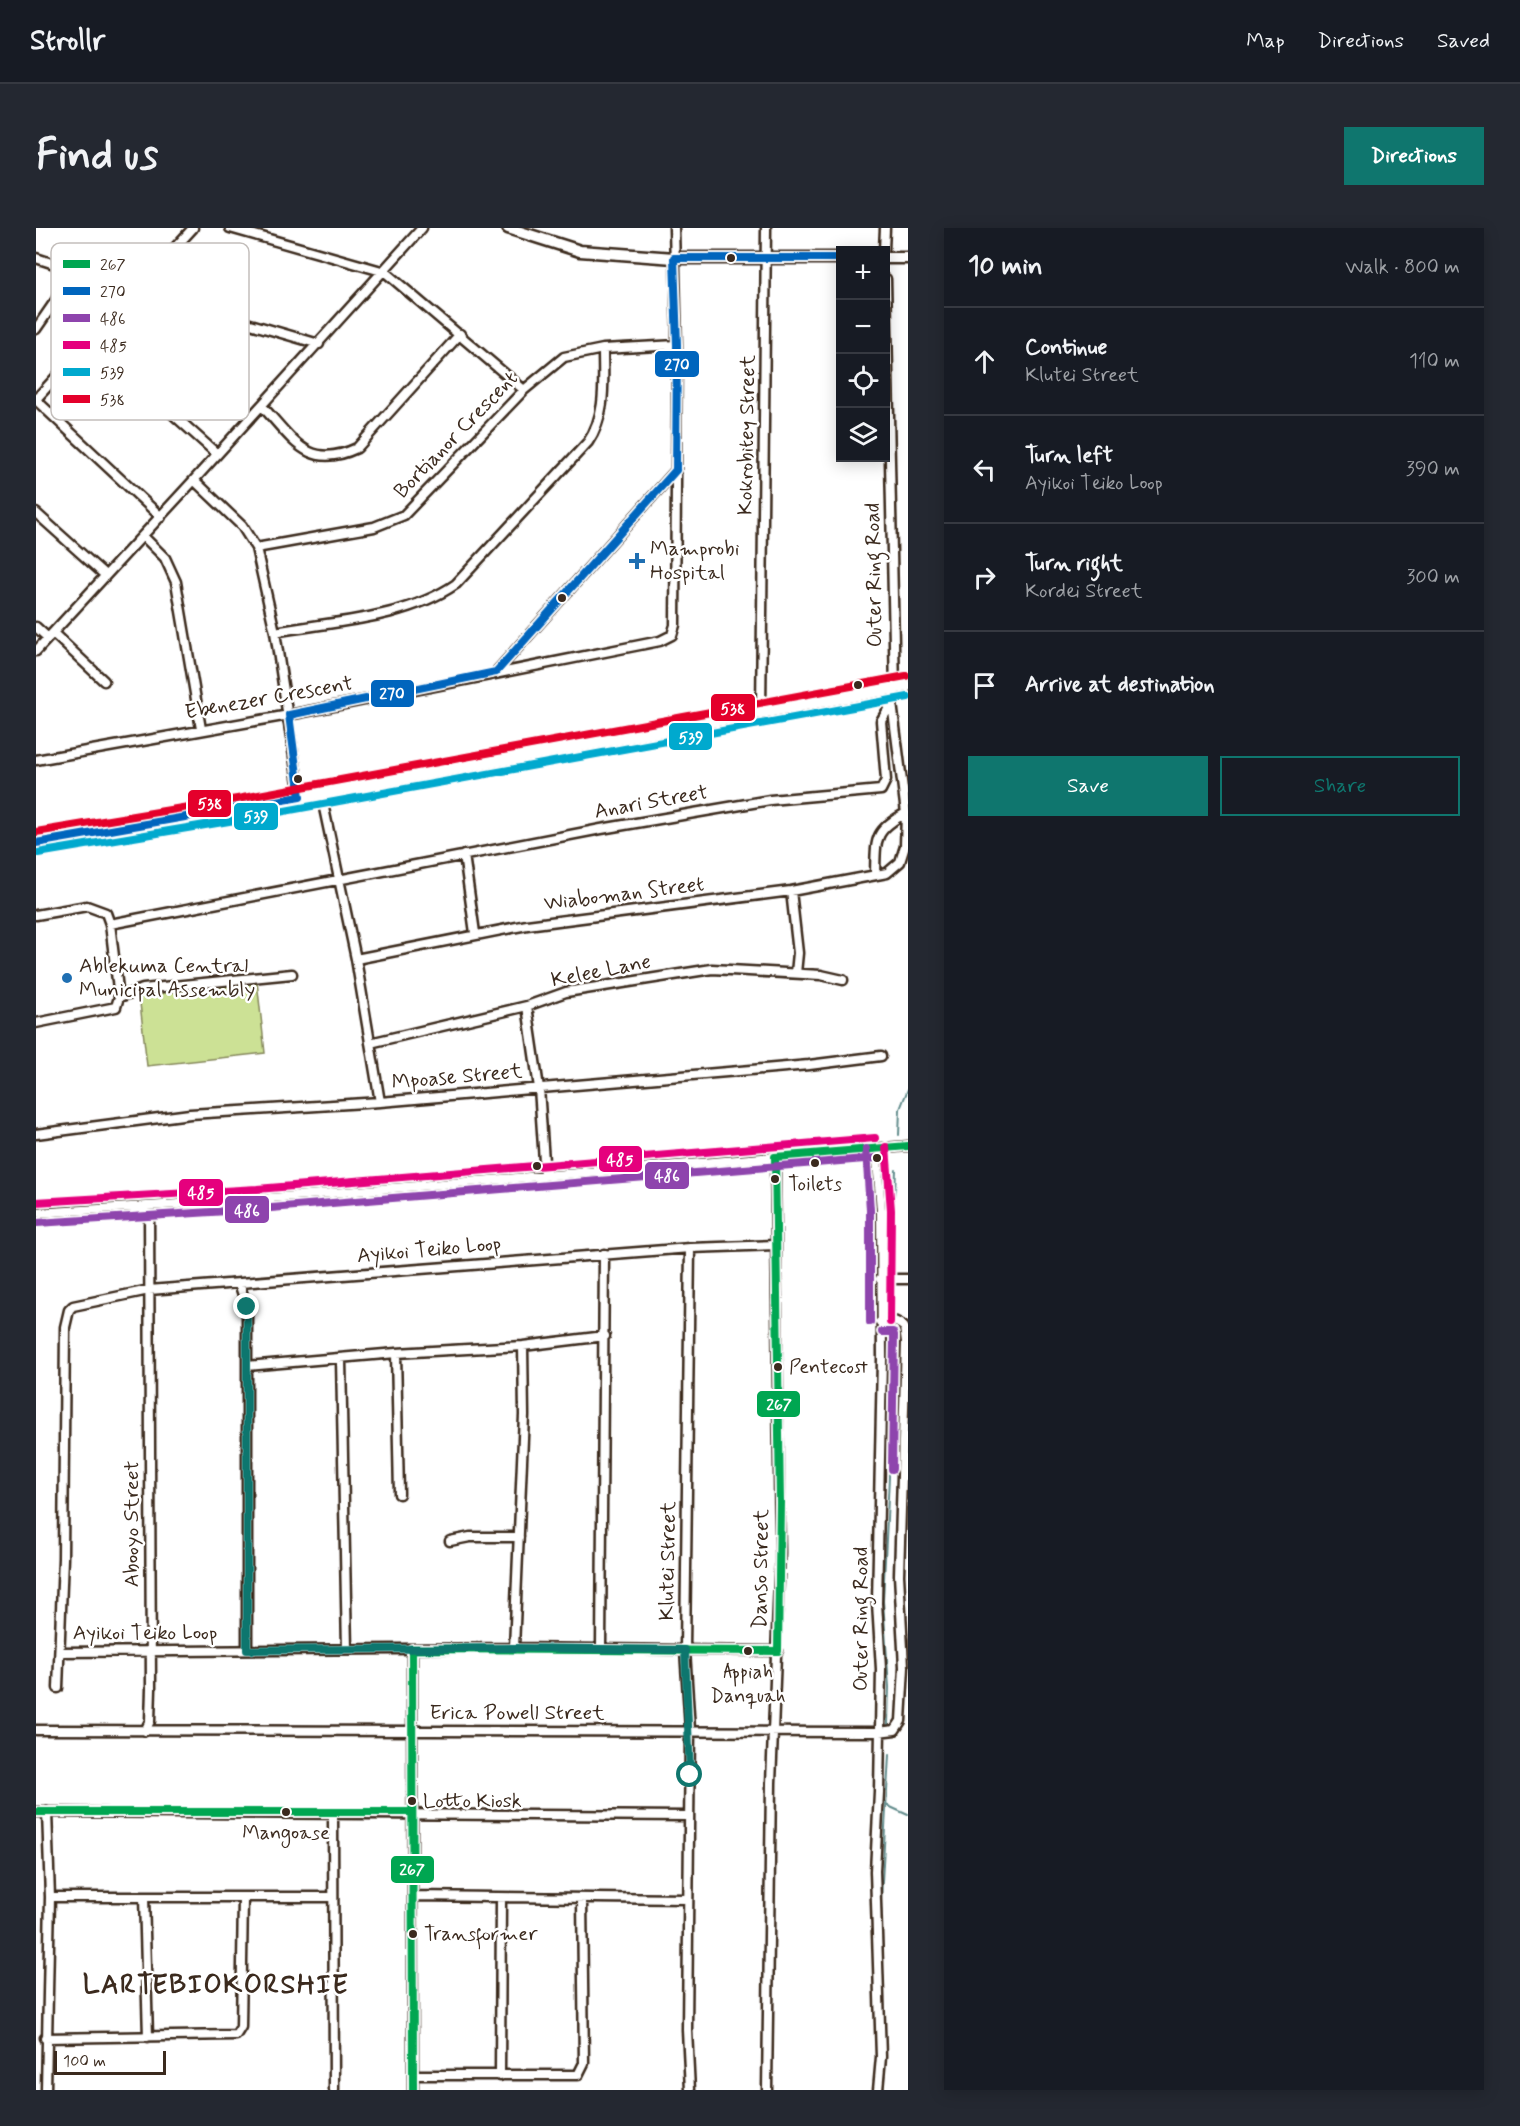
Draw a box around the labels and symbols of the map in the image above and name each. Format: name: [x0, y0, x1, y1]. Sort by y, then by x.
legend: [51, 243, 249, 420]
unlabelled marker: [725, 252, 737, 264]
text: 267: [100, 255, 126, 276]
text: 270: [100, 282, 126, 303]
text: 486: [100, 309, 126, 330]
text: 485: [100, 336, 127, 357]
line badge: 270: [654, 350, 700, 378]
street label: Kokrobitey Street: [732, 354, 762, 515]
text: 270: [664, 355, 690, 376]
text: 539: [100, 363, 125, 384]
street label: Bortianor Crescent: [388, 365, 524, 505]
text: 538: [100, 390, 125, 411]
street label: Outer Ring Road: [859, 502, 891, 648]
place label: Mamprobi Hospital: [650, 535, 740, 587]
marker: Mamprobi Hospital: [628, 552, 646, 570]
unlabelled marker: [556, 592, 568, 604]
street label: Ebenezer Crescent: [183, 669, 355, 727]
line badge: 270: [370, 679, 415, 708]
unlabelled marker: [852, 679, 864, 691]
text: 270: [379, 684, 405, 705]
line badge: 538: [710, 693, 756, 722]
text: 538: [720, 699, 746, 720]
line badge: 539: [668, 722, 713, 751]
text: 539: [679, 728, 703, 749]
unlabelled marker: [292, 773, 304, 785]
street label: Anari Street: [592, 778, 710, 826]
line badge: 538: [187, 789, 232, 818]
text: 538: [197, 794, 223, 815]
line badge: 539: [233, 802, 279, 831]
text: 539: [244, 807, 268, 828]
street label: Wiaboman Street: [542, 870, 706, 918]
street label: Kelee Lane: [549, 948, 653, 994]
place label: Ablekuma Central Municipal Assembly: [79, 952, 255, 1004]
marker: Ablekuma Central Municipal Assembly: [60, 971, 74, 985]
street label: Mpoase Street: [391, 1057, 524, 1097]
line badge: 485: [598, 1145, 643, 1173]
text: 485: [607, 1150, 634, 1171]
unlabelled marker: [871, 1152, 883, 1164]
marker: Toilets: [809, 1157, 821, 1169]
unlabelled marker: [531, 1160, 543, 1172]
line badge: 486: [644, 1161, 690, 1190]
text: 486: [654, 1166, 680, 1187]
place label: Toilets: [788, 1171, 842, 1198]
unlabelled marker: [769, 1173, 781, 1185]
line badge: 485: [178, 1178, 224, 1207]
text: 485: [188, 1183, 215, 1204]
line badge: 486: [224, 1195, 270, 1224]
text: 486: [234, 1201, 260, 1222]
street label: Ayikoi Teiko Loop: [356, 1230, 502, 1270]
route end: [233, 1293, 259, 1319]
place label: Pentecost: [789, 1354, 868, 1381]
marker: Pentecost: [772, 1361, 784, 1373]
line badge: 267: [756, 1390, 801, 1418]
text: 267: [766, 1395, 792, 1416]
street label: Abooyo Street: [118, 1461, 146, 1587]
street label: Klutei Street: [653, 1500, 683, 1621]
street label: Danso Street: [746, 1508, 776, 1629]
street label: Outer Ring Road: [847, 1547, 877, 1691]
street label: Ayikoi Teiko Loop: [73, 1619, 217, 1647]
marker: Appiah Danquah: [742, 1645, 754, 1657]
place label: Appiah Danquah: [710, 1659, 786, 1710]
street label: Erica Powell Street: [429, 1699, 605, 1727]
route start: [676, 1761, 702, 1787]
place label: Lotto Kiosk: [423, 1788, 522, 1815]
marker: Lotto Kiosk: [406, 1795, 418, 1807]
marker: Mangoase: [280, 1806, 292, 1818]
place label: Mangoase: [242, 1820, 330, 1848]
line badge: 267: [390, 1855, 435, 1884]
text: 267: [399, 1860, 425, 1881]
place label: Transformer: [424, 1921, 538, 1950]
marker: Transformer: [407, 1928, 419, 1940]
district label: LARTEBIOKORSHIE: [83, 1968, 349, 2003]
scale bar: [54, 2048, 166, 2076]

